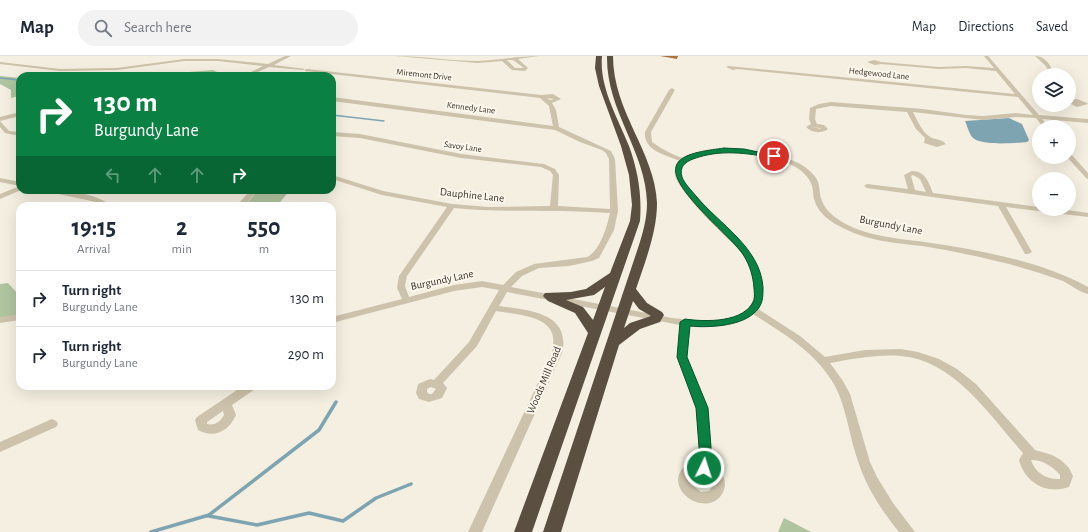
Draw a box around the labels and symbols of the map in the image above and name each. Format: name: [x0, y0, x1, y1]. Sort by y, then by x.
street label: Hedgewood Lane: [848, 66, 910, 82]
street label: Miremont Drive: [396, 68, 452, 82]
street label: Kennedy Lane: [446, 101, 496, 115]
pin: [757, 139, 791, 173]
street label: Savoy Lane: [444, 140, 482, 154]
street label: Dauphine Lane: [439, 186, 505, 204]
street label: Burgundy Lane: [859, 213, 923, 237]
street label: Burgundy Lane: [410, 268, 474, 292]
street label: Woods Mill Road: [525, 344, 563, 415]
position arrow: [683, 447, 725, 489]

